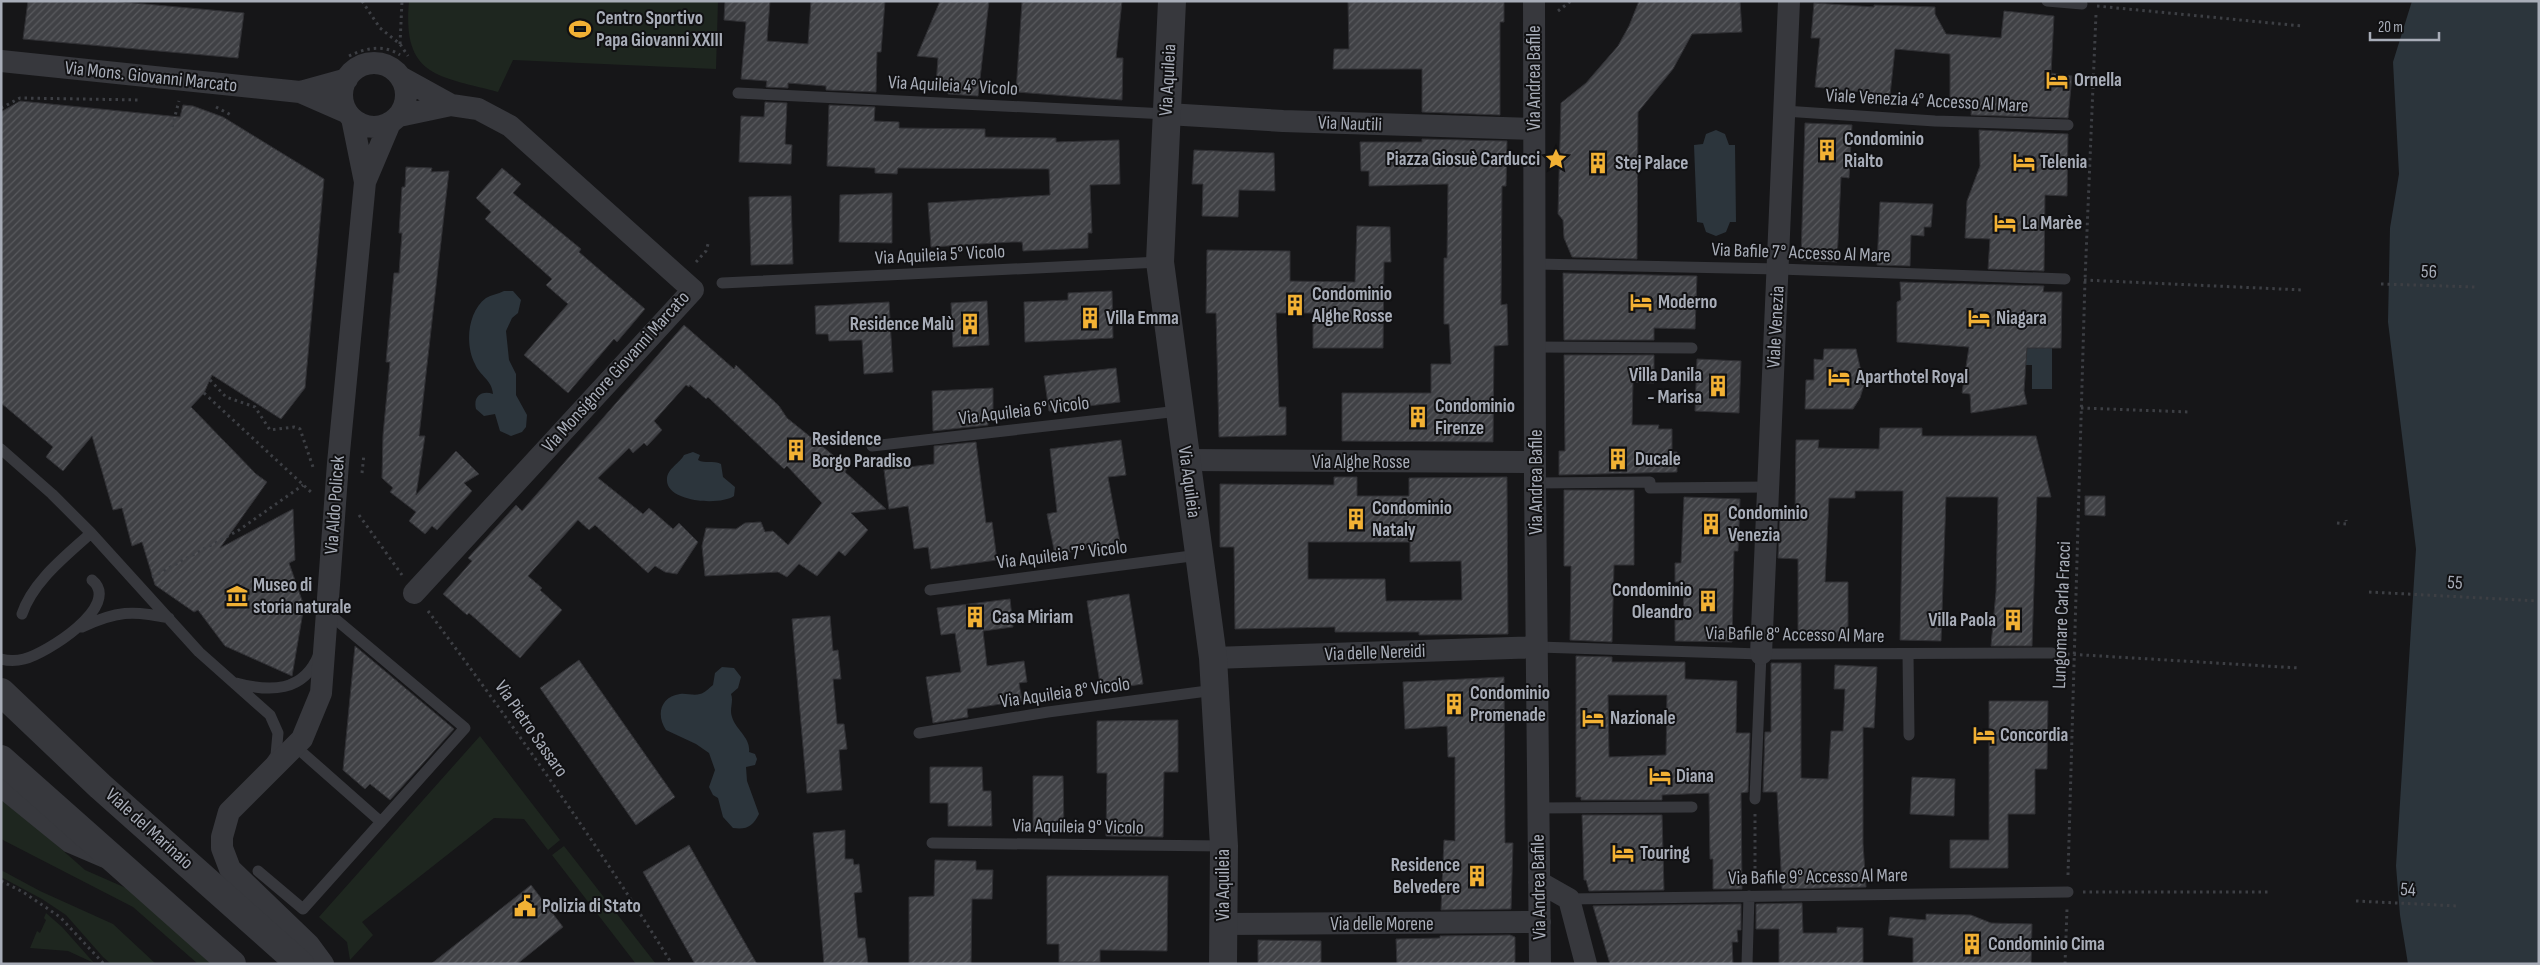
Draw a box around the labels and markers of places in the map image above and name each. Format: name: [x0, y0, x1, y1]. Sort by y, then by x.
place label: Centro Sportivo Papa Giovanni XXIII: [596, 7, 723, 52]
sports icon: Centro Sportivo Papa Giovanni XXIII: [567, 16, 593, 42]
hotel icon: Ornella: [2044, 67, 2070, 93]
place label: Ornella: [2074, 69, 2122, 92]
place label: Condominio Rialto: [1844, 128, 1924, 173]
building icon: Condominio Rialto: [1814, 137, 1840, 163]
place icon: Piazza Giosuè Carducci: [1543, 146, 1569, 172]
place label: Piazza Giosuè Carducci: [1386, 148, 1540, 171]
hotel icon: Telenia: [2011, 149, 2037, 175]
building icon: Stej Palace: [1585, 150, 1611, 176]
place label: Telenia: [2040, 151, 2087, 174]
place label: Stej Palace: [1615, 152, 1689, 175]
hotel icon: La Marèe: [1992, 210, 2018, 236]
place label: La Marèe: [2022, 212, 2082, 235]
place label: Condominio Alghe Rosse: [1311, 283, 1393, 328]
hotel icon: Moderno: [1628, 289, 1654, 315]
place label: Moderno: [1658, 291, 1717, 314]
building icon: Condominio Alghe Rosse: [1282, 292, 1308, 318]
building icon: Villa Emma: [1077, 305, 1103, 331]
hotel icon: Niagara: [1966, 305, 1992, 331]
place label: Villa Emma: [1106, 307, 1179, 330]
place label: Niagara: [1996, 307, 2047, 330]
building icon: Residence Malù: [957, 311, 983, 337]
place label: Residence Malù: [850, 313, 954, 336]
place label: Villa Danila - Marisa: [1629, 364, 1702, 409]
hotel icon: Aparthotel Royal: [1826, 364, 1852, 390]
place label: Aparthotel Royal: [1855, 366, 1968, 389]
building icon: Villa Danila - Marisa: [1705, 373, 1731, 399]
place label: Condominio Firenze: [1435, 395, 1515, 440]
building icon: Condominio Firenze: [1405, 404, 1431, 430]
place label: Residence Borgo Paradiso: [812, 428, 911, 473]
building icon: Residence Borgo Paradiso: [783, 437, 809, 463]
building icon: Ducale: [1605, 446, 1631, 472]
place label: Ducale: [1635, 448, 1681, 471]
place label: Condominio Nataly: [1372, 497, 1452, 542]
place label: Condominio Venezia: [1728, 502, 1808, 547]
building icon: Condominio Nataly: [1343, 506, 1369, 532]
building icon: Condominio Venezia: [1698, 511, 1724, 537]
place label: Museo di storia naturale: [253, 574, 351, 619]
place label: Condominio Oleandro: [1612, 579, 1692, 624]
museum icon: Museo di storia naturale: [224, 583, 250, 609]
building icon: Condominio Oleandro: [1695, 588, 1721, 614]
building icon: Casa Miriam: [962, 604, 988, 630]
place label: Casa Miriam: [992, 606, 1073, 629]
building icon: Villa Paola: [2000, 607, 2026, 633]
place label: Villa Paola: [1928, 609, 1996, 632]
place label: Condominio Promenade: [1470, 682, 1550, 727]
building icon: Condominio Promenade: [1441, 691, 1467, 717]
hotel icon: Nazionale: [1580, 705, 1606, 731]
place label: Nazionale: [1610, 707, 1676, 730]
hotel icon: Concordia: [1971, 722, 1997, 748]
place label: Concordia: [2000, 724, 2068, 747]
hotel icon: Diana: [1647, 763, 1673, 789]
place label: Diana: [1676, 765, 1714, 788]
hotel icon: Touring: [1610, 840, 1636, 866]
place label: Touring: [1640, 842, 1690, 865]
place label: Residence Belvedere: [1391, 854, 1460, 899]
building icon: Residence Belvedere: [1464, 863, 1490, 889]
public building icon: Polizia di Stato: [512, 893, 538, 919]
place label: Polizia di Stato: [542, 895, 641, 918]
building icon: Condominio Cima: [1959, 931, 1985, 957]
place label: Condominio Cima: [1988, 933, 2105, 956]

